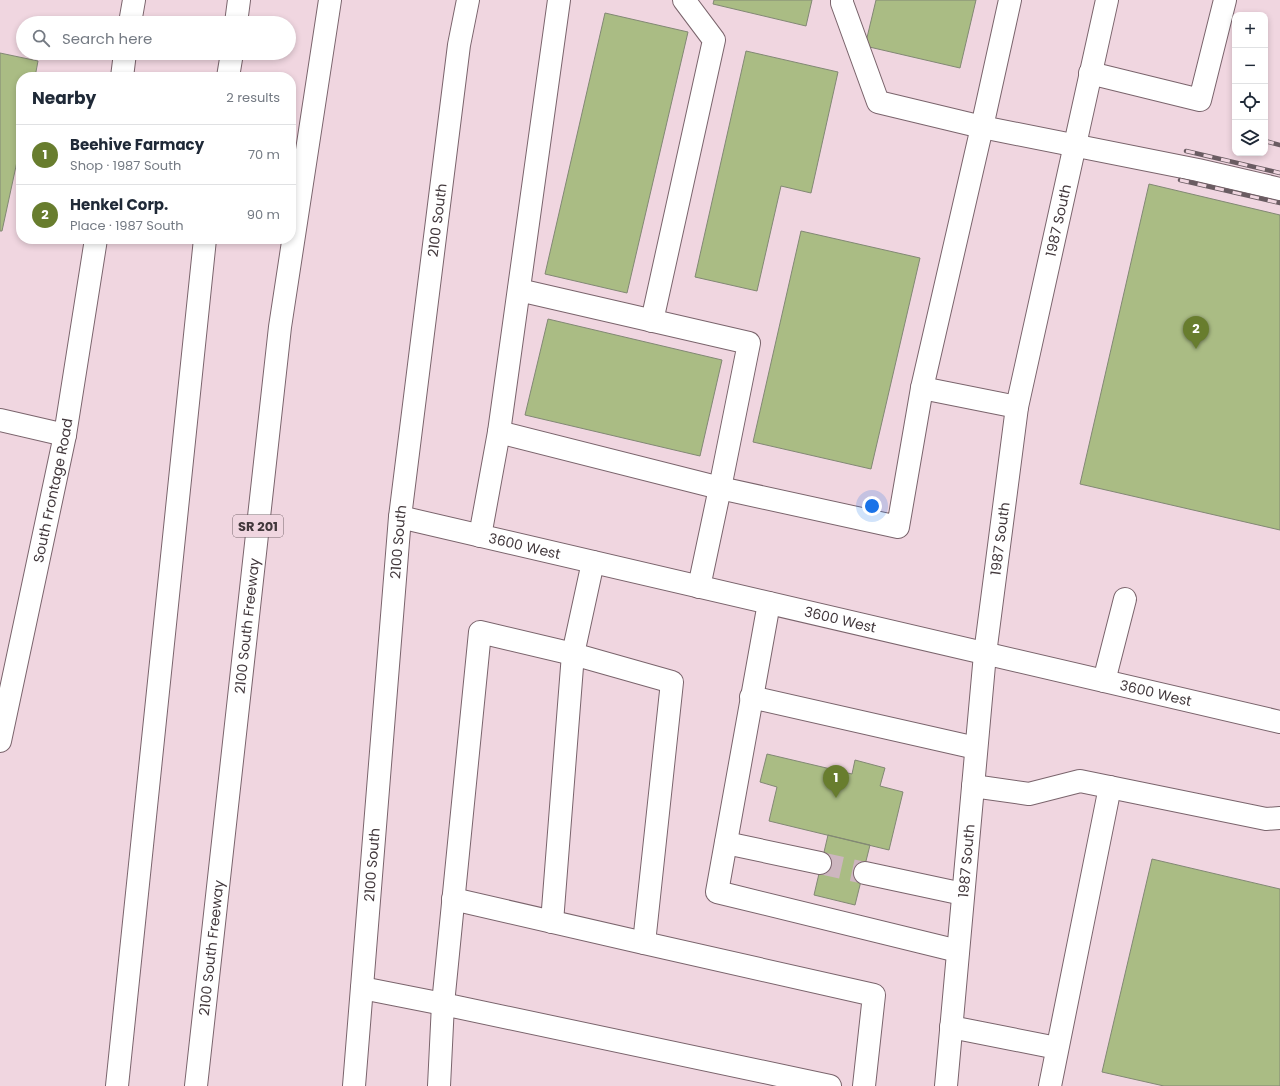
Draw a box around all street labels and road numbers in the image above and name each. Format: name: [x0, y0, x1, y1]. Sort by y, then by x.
street label: 2100 South: [423, 182, 452, 258]
street label: 1987 South: [1041, 182, 1076, 259]
street label: South Frontage Road: [28, 417, 77, 565]
street label: 1987 South: [985, 501, 1015, 577]
street label: 2100 South: [385, 504, 411, 580]
road number: SR 201: [233, 515, 283, 537]
street label: 3600 West: [487, 528, 563, 564]
street label: 2100 South Freeway: [229, 557, 264, 695]
street label: 3600 West: [802, 601, 878, 638]
street label: 3600 West: [1118, 675, 1194, 711]
street label: 1987 South: [953, 823, 980, 899]
street label: 2100 South: [359, 827, 385, 902]
street label: 2100 South Freeway: [194, 879, 229, 1017]

